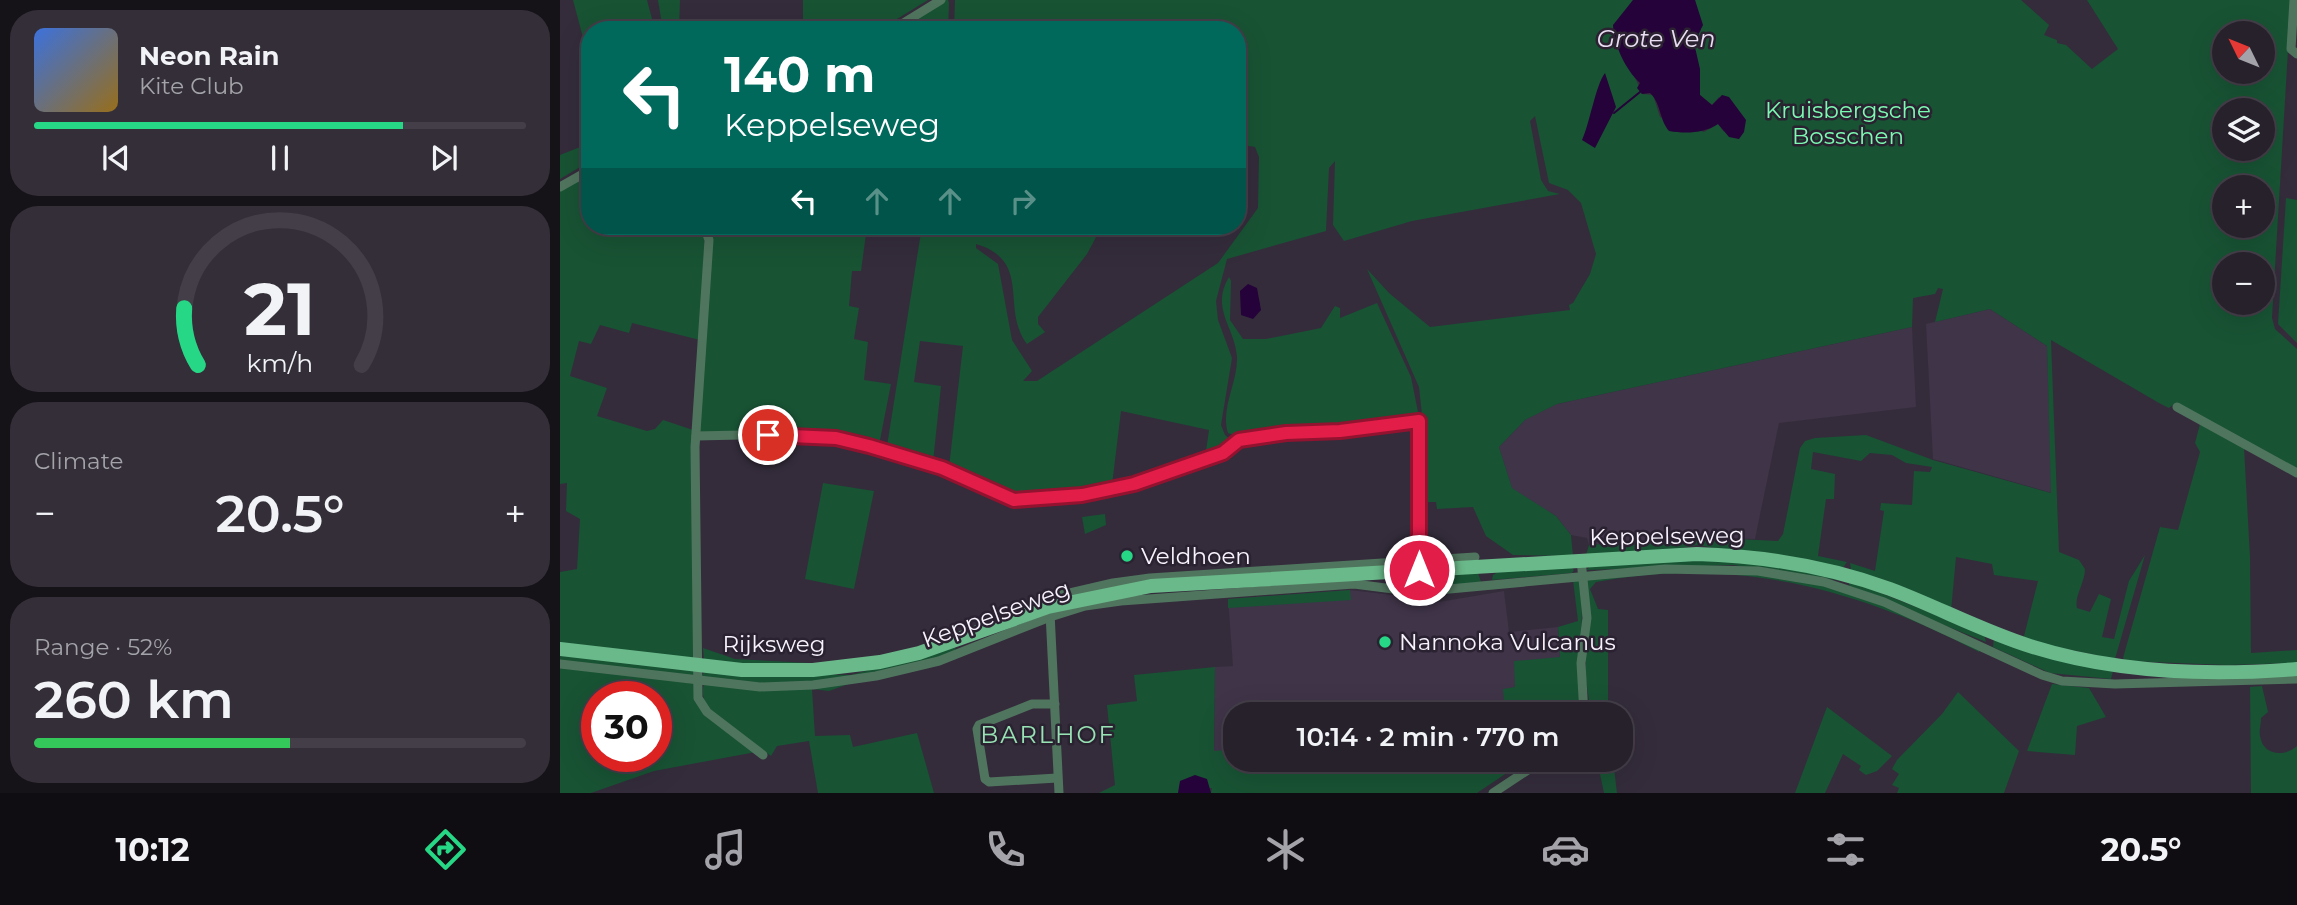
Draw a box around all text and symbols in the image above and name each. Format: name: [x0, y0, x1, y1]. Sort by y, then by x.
north arrow: [2212, 21, 2275, 84]
map controls: [2212, 21, 2275, 315]
water label: Grote Ven: [1596, 24, 1716, 53]
text: Neon Rain: [139, 40, 280, 72]
text: 140 m: [724, 45, 876, 104]
icon: left: [609, 49, 700, 140]
text: Kite Club: [139, 72, 244, 100]
park label: Kruisbergsche Bosschen: [1765, 96, 1931, 150]
button: layers: [2212, 98, 2275, 161]
text: Keppelseweg: [724, 105, 940, 144]
icon: previous: [97, 139, 135, 177]
icon: pause: [261, 139, 299, 177]
icon: next: [425, 139, 463, 177]
button: +: [2212, 175, 2275, 238]
icon: left: [785, 182, 823, 220]
icon: ahead: [858, 182, 896, 220]
icon: ahead: [931, 182, 969, 220]
icon: right: [1004, 182, 1042, 220]
button: −: [2212, 252, 2275, 315]
text: 21: [244, 265, 316, 353]
text: km/h: [247, 347, 313, 377]
pin: [738, 405, 798, 465]
icon: arrive: [749, 416, 787, 454]
text: Climate: [34, 447, 123, 475]
text: 20.5°: [216, 482, 344, 545]
text: −: [34, 490, 56, 537]
text: +: [504, 490, 526, 537]
street label: Keppelseweg: [1589, 521, 1745, 551]
position arrow: [1382, 533, 1456, 607]
place label: Veldhoen: [1141, 542, 1251, 570]
marker: Veldhoen: [1119, 548, 1135, 564]
street label: Keppelseweg: [918, 574, 1074, 654]
place label: Nannoka Vulcanus: [1399, 628, 1616, 656]
street label: Rijksweg: [722, 630, 826, 658]
text: Range · 52%: [34, 633, 172, 661]
marker: Nannoka Vulcanus: [1377, 634, 1393, 650]
text: 260 km: [34, 668, 234, 731]
speed limit sign: 30: [581, 681, 672, 772]
district label: BARLHOF: [980, 720, 1116, 749]
text: 10:14 · 2 min · 770 m: [1297, 721, 1559, 753]
icon: directions: [421, 825, 470, 874]
icon: music: [701, 825, 750, 874]
icon: phone: [981, 825, 1030, 874]
icon: climate: [1261, 825, 1310, 874]
icon: car: [1541, 825, 1590, 874]
icon: filters: [1821, 825, 1870, 874]
text: 10:12: [116, 830, 190, 869]
text: 20.5°: [2101, 830, 2181, 869]

